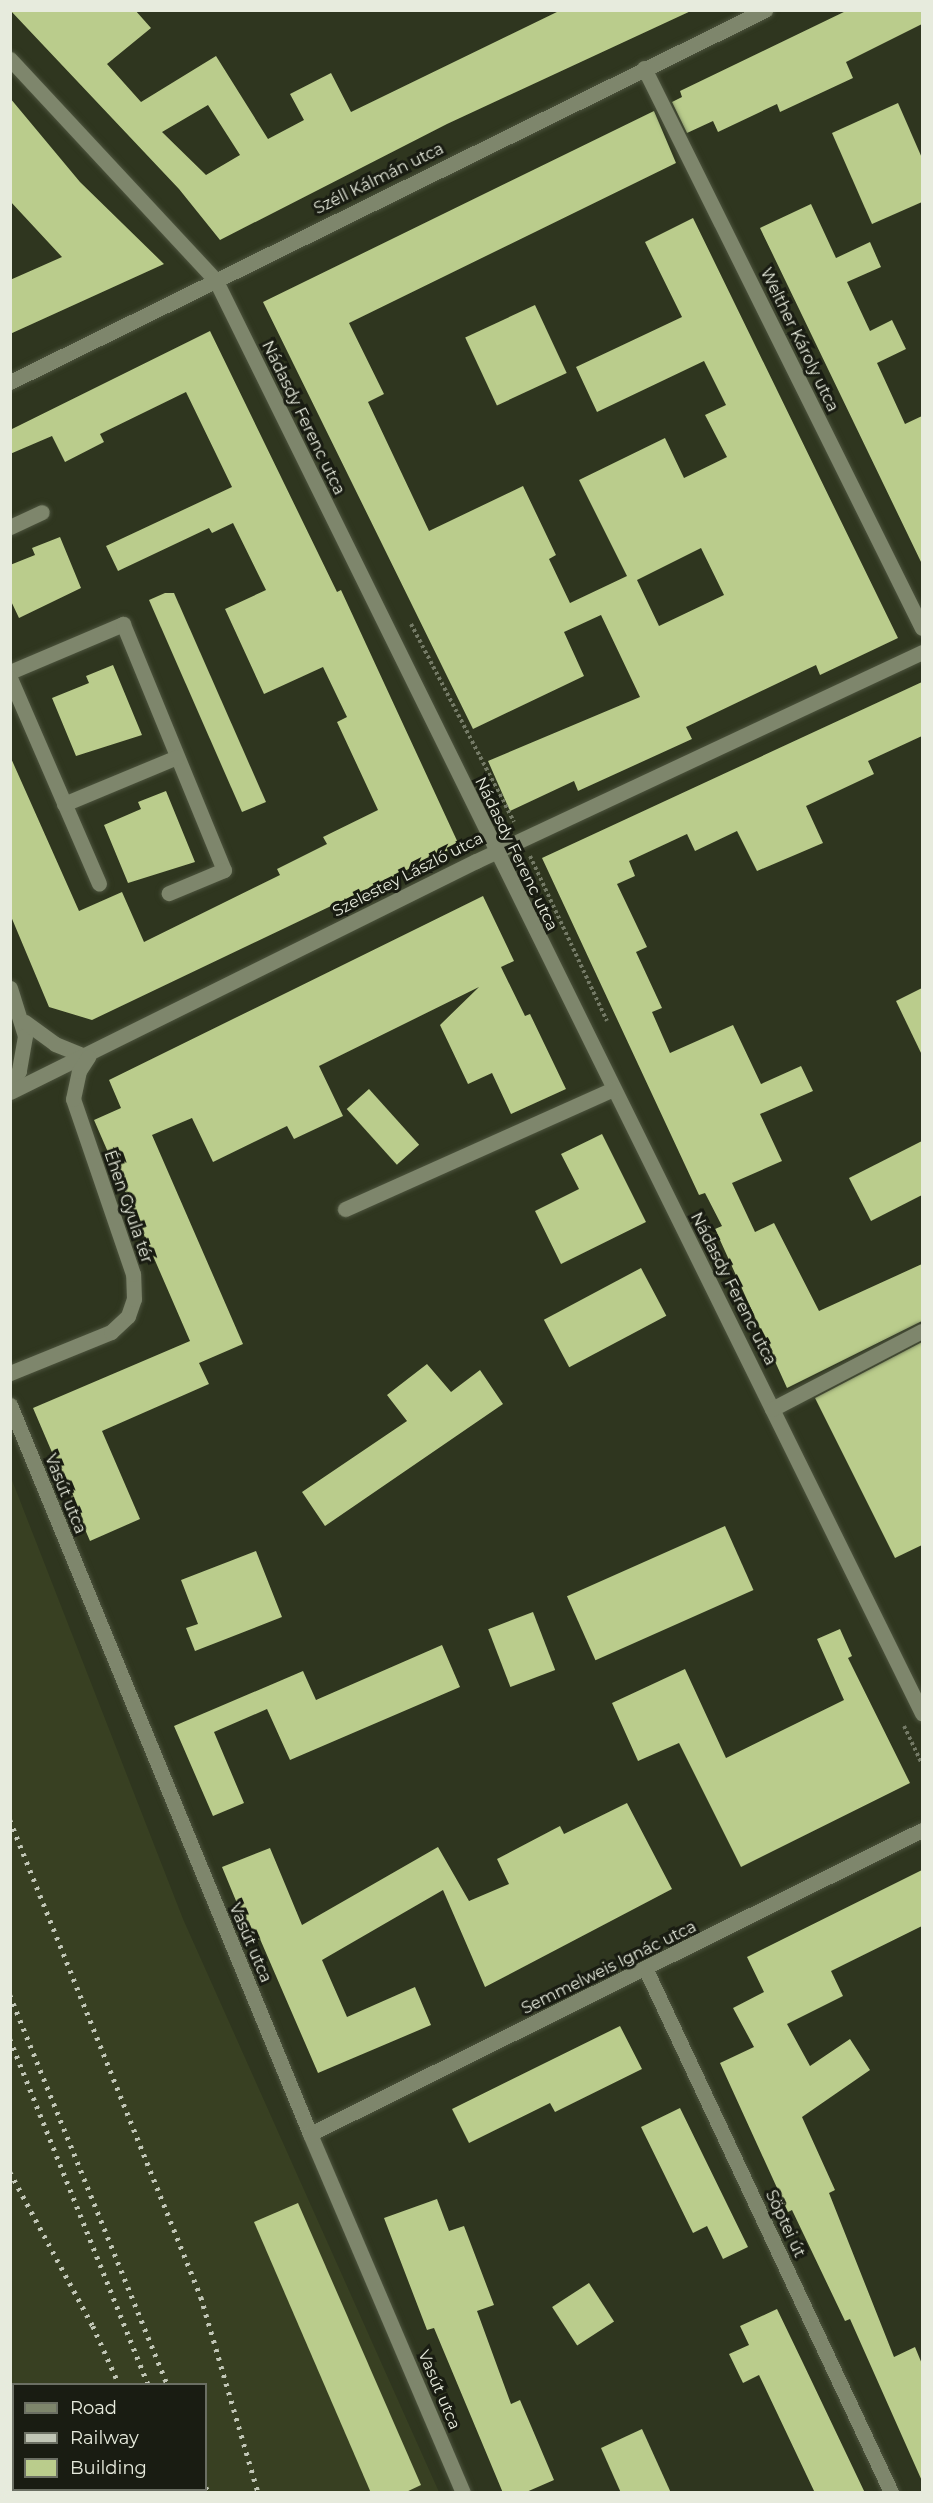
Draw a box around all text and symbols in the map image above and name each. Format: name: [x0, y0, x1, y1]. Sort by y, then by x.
street label: Széll Kálmán utca: [311, 139, 447, 219]
street label: Welther Károly utca: [756, 265, 842, 415]
street label: Nádasdy Ferenc utca: [257, 338, 349, 498]
street label: Nádasdy Ferenc utca: [470, 774, 562, 934]
street label: Szelestey László utca: [329, 829, 487, 921]
street label: Éhen Gyula tér: [100, 1148, 156, 1266]
street label: Nádasdy Ferenc utca: [686, 1209, 780, 1369]
street label: Vasút utca: [40, 1451, 90, 1537]
street label: Vasút utca: [225, 1900, 275, 1986]
street label: Semmelweis Ignác utca: [519, 1917, 699, 2019]
street label: Söptei út: [761, 2187, 809, 2261]
street label: Vasút utca: [414, 2347, 464, 2433]
legend: [12, 2383, 207, 2491]
text: Road: [70, 2397, 117, 2419]
text: Railway: [70, 2427, 139, 2449]
text: Building: [70, 2457, 147, 2479]

